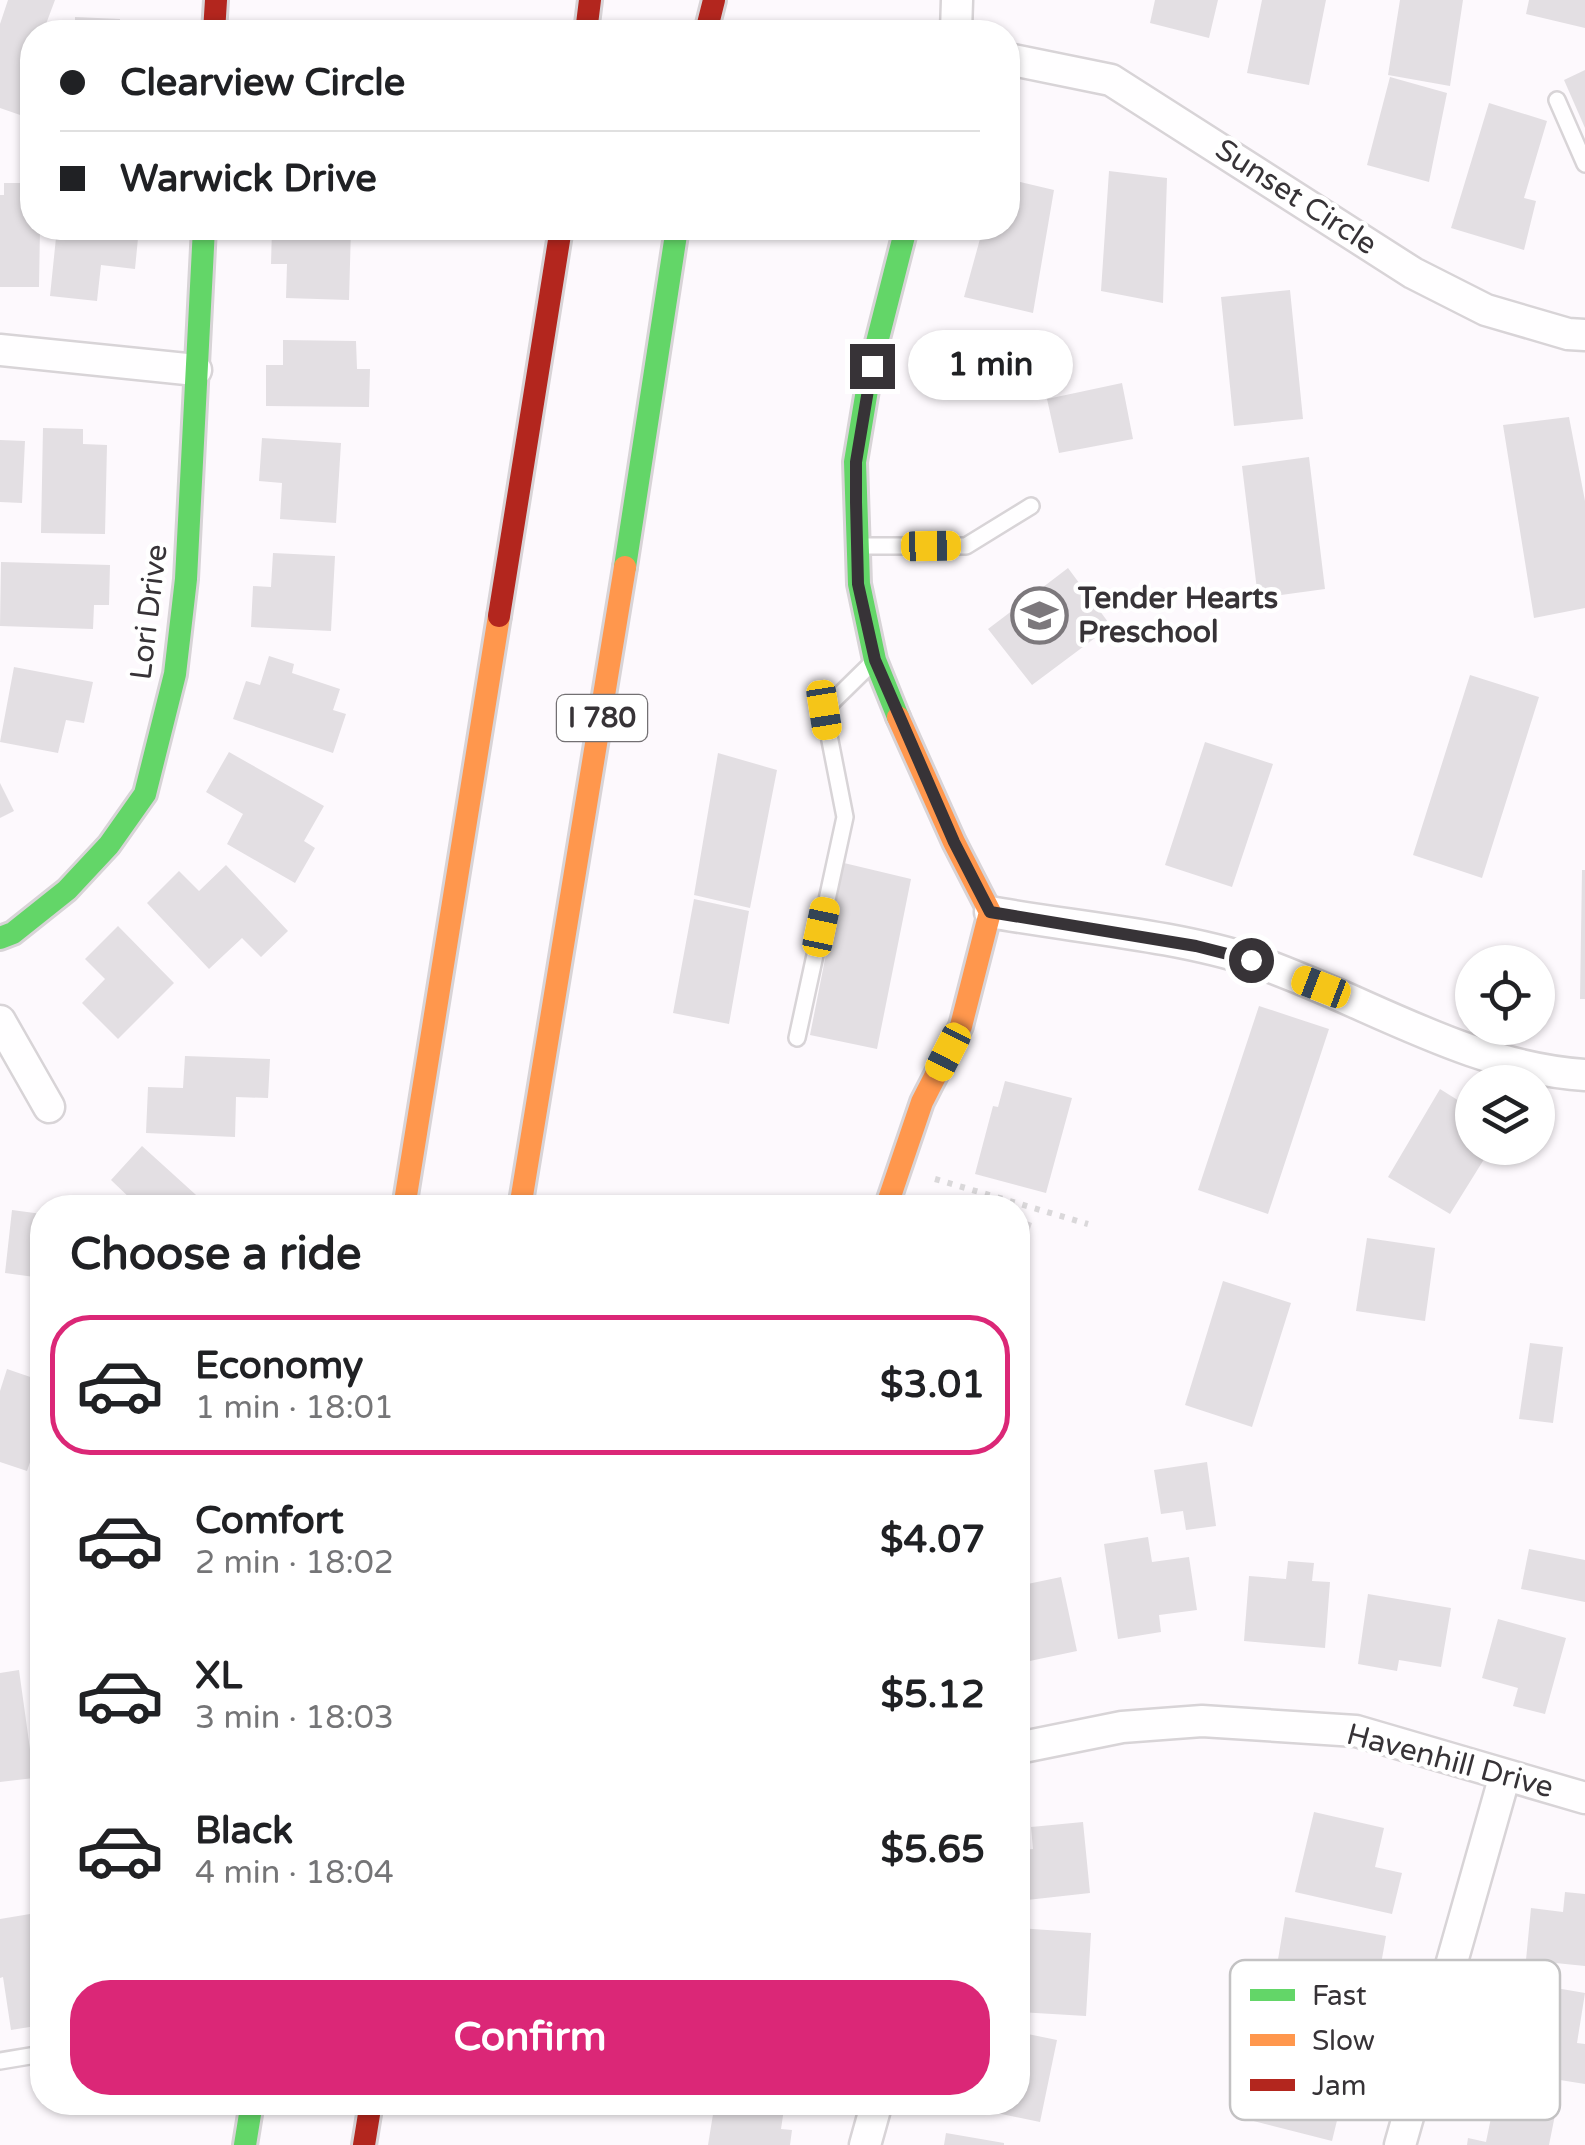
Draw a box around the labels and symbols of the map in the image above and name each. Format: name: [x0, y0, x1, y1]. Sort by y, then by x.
street label: Sunset Circle: [1208, 131, 1384, 263]
callout: 1 min: [907, 331, 1072, 401]
route end: [850, 344, 895, 389]
car: [901, 530, 961, 562]
street label: Lori Drive: [122, 542, 176, 682]
place label: Tender Hearts Preschool: [1077, 580, 1278, 651]
school or university icon: Tender Hearts Preschool: [1009, 585, 1069, 645]
car: [804, 678, 844, 742]
road number: I 780: [557, 695, 647, 741]
car: [800, 895, 842, 959]
route start: [1229, 938, 1274, 983]
car: [1288, 962, 1354, 1012]
car: [921, 1018, 975, 1086]
street label: Havenhill Drive: [1343, 1716, 1557, 1806]
legend: [1230, 1960, 1560, 2120]
text: Fast: [1312, 1979, 1367, 2013]
text: Slow: [1312, 2024, 1375, 2058]
text: Jam: [1312, 2069, 1367, 2103]

